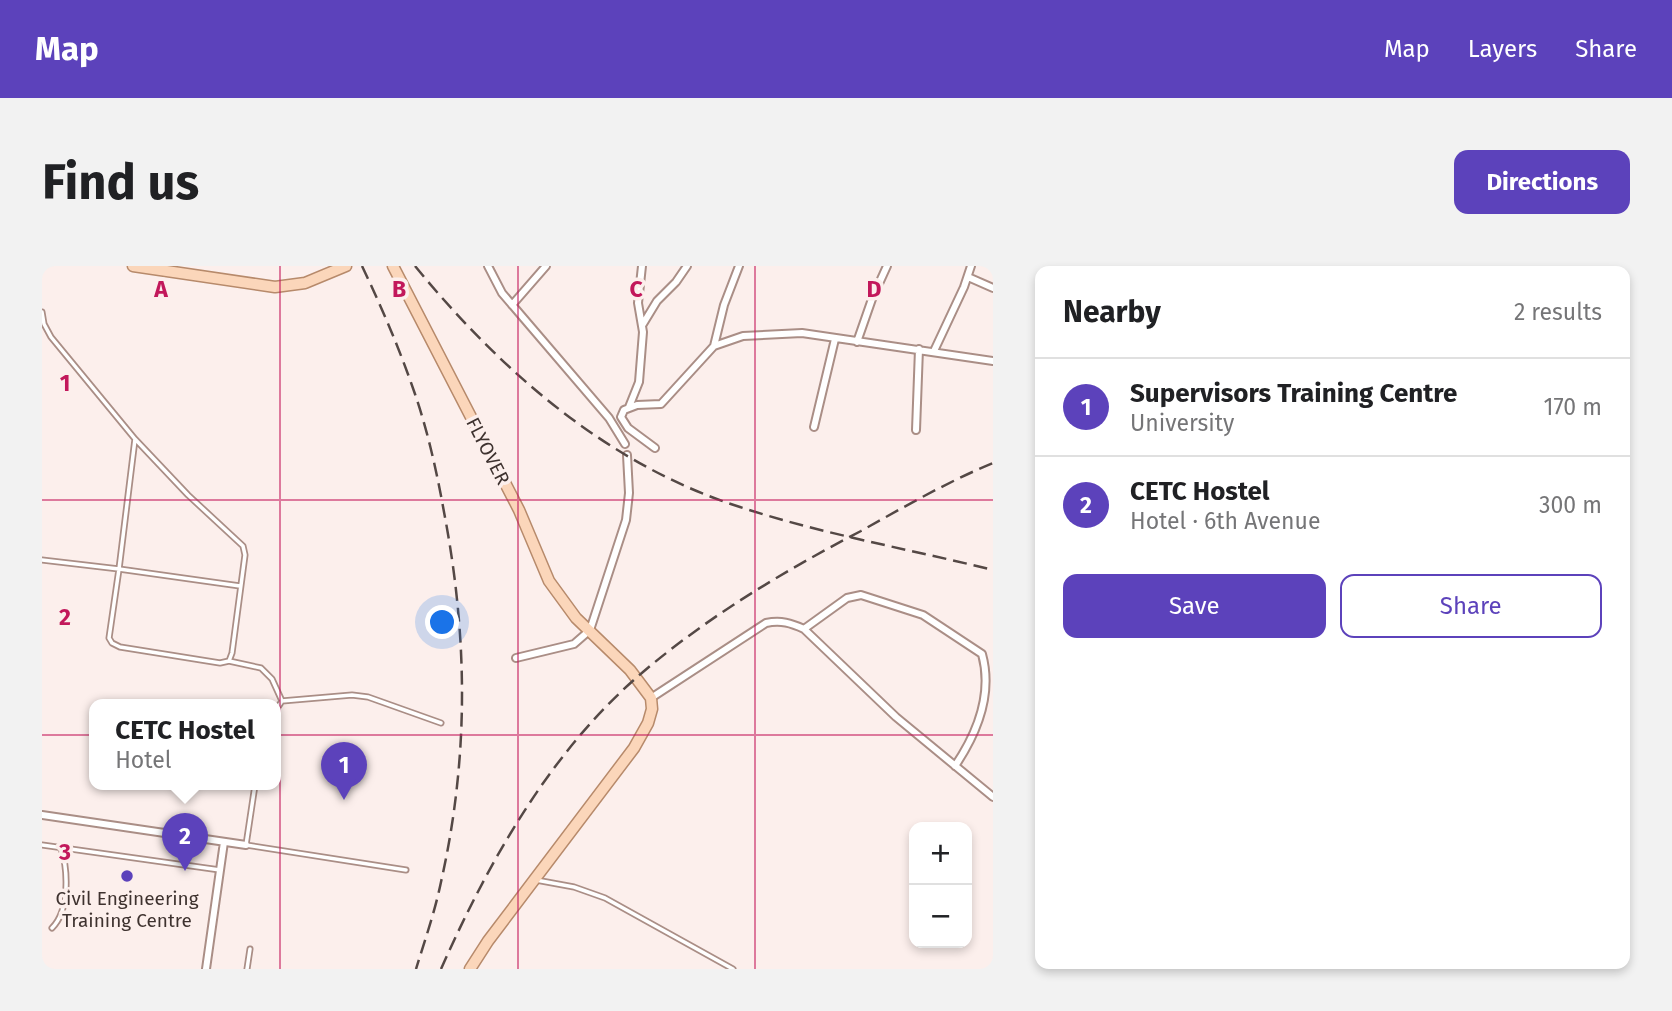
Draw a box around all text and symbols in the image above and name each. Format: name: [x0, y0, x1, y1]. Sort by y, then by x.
text: Map: [35, 29, 99, 69]
text: Map: [1384, 35, 1430, 63]
text: Layers: [1468, 35, 1537, 63]
text: Share: [1575, 35, 1637, 63]
button: Directions: [1454, 150, 1630, 214]
text: Find us: [42, 153, 199, 212]
text: A: [153, 275, 168, 303]
text: B: [392, 275, 406, 303]
text: C: [629, 275, 643, 303]
text: D: [867, 275, 882, 303]
text: Nearby: [1063, 294, 1161, 330]
text: 2 results: [1514, 298, 1602, 326]
text: 1: [60, 369, 70, 397]
text: Supervisors Training Centre: [1130, 378, 1457, 409]
text: 1: [1081, 393, 1091, 421]
text: 170 m: [1543, 393, 1602, 421]
text: University: [1130, 409, 1234, 437]
street label: FLYOVER: [461, 414, 515, 489]
text: CETC Hostel: [1130, 476, 1270, 507]
text: 2: [1080, 491, 1092, 519]
text: 300 m: [1539, 491, 1602, 519]
text: Hotel · 6th Avenue: [1130, 507, 1321, 535]
button: Save: [1063, 574, 1326, 638]
button: Share: [1340, 574, 1602, 638]
text: 2: [59, 603, 71, 631]
your location: [425, 605, 459, 639]
popup: [89, 699, 281, 790]
text: CETC Hostel: [115, 715, 255, 746]
pin: 1: [321, 742, 367, 800]
text: Hotel: [115, 746, 172, 774]
pin: 2: [162, 813, 208, 871]
map controls: [909, 822, 972, 948]
button: +: [909, 822, 972, 885]
text: 3: [58, 838, 71, 866]
marker: Civil Engineering Training Centre: [119, 868, 135, 884]
button: −: [909, 885, 972, 948]
place label: Civil Engineering Training Centre: [55, 887, 199, 932]

